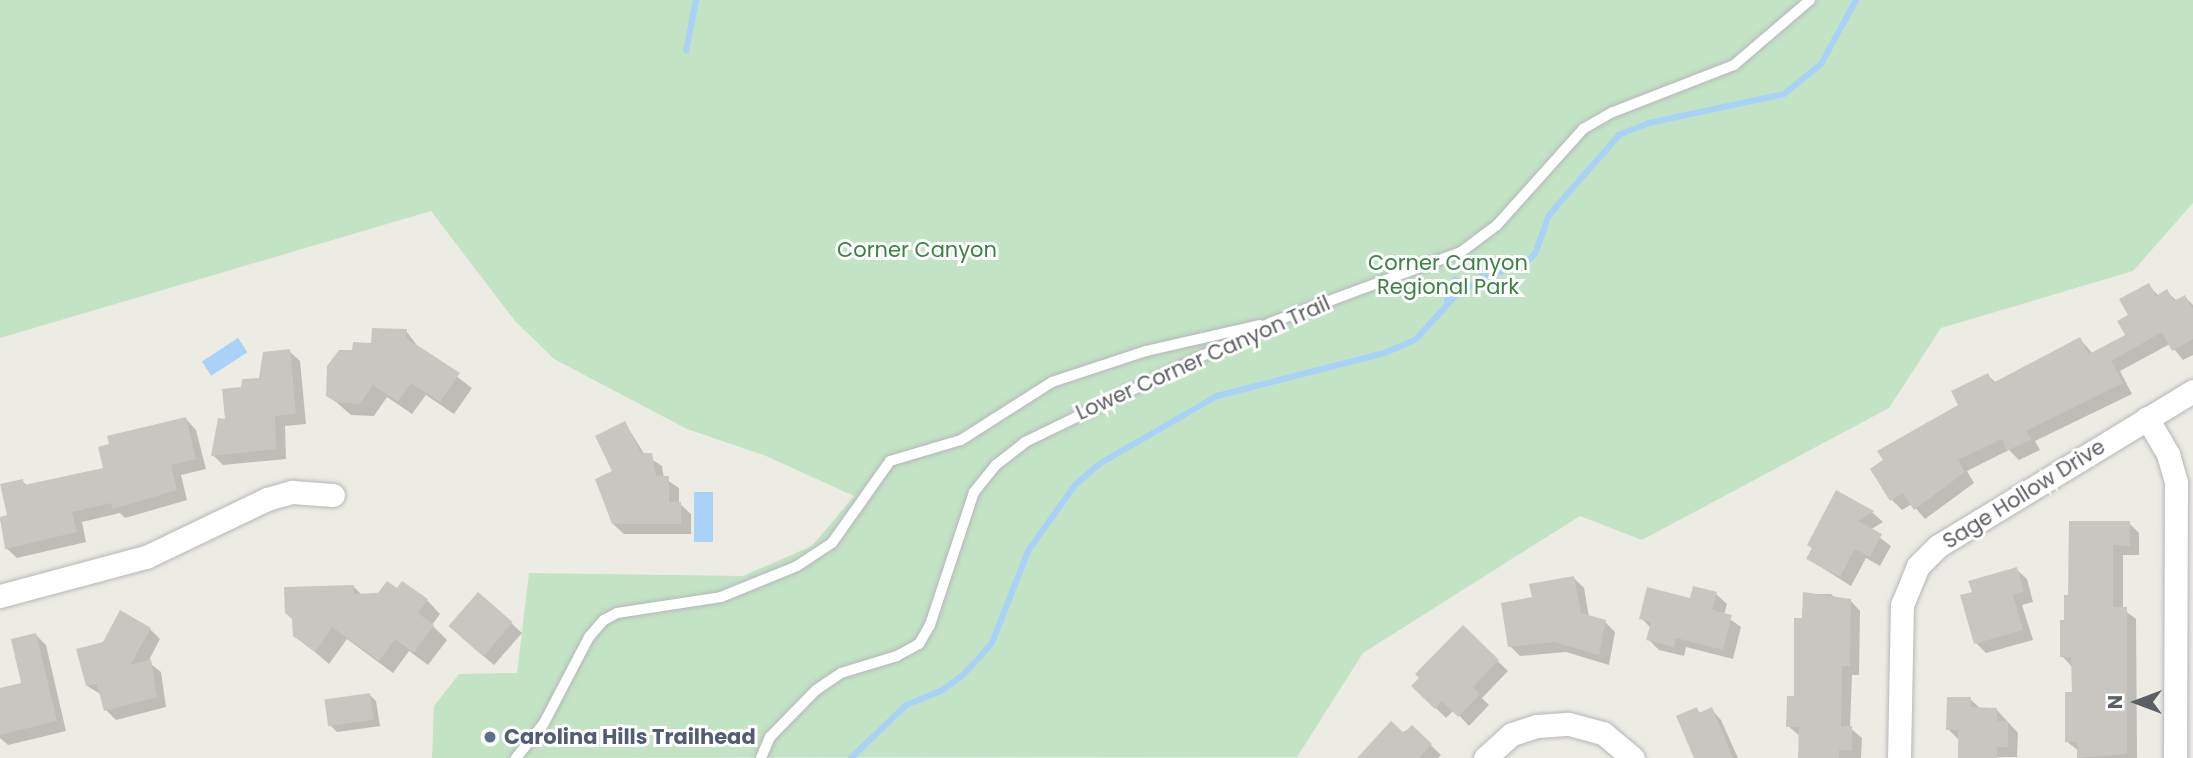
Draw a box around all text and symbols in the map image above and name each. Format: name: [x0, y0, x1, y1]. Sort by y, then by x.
park label: Corner Canyon: [837, 237, 997, 263]
park label: Corner Canyon Regional Park: [1368, 250, 1528, 300]
street label: Lower Corner Canyon Trail: [1072, 290, 1334, 426]
street label: Sage Hollow Drive: [1938, 434, 2110, 554]
north arrow: [2102, 667, 2172, 737]
text: N: [2102, 695, 2129, 709]
place label: Carolina Hills Trailhead: [504, 724, 756, 750]
marker: Carolina Hills Trailhead: [482, 729, 498, 745]

